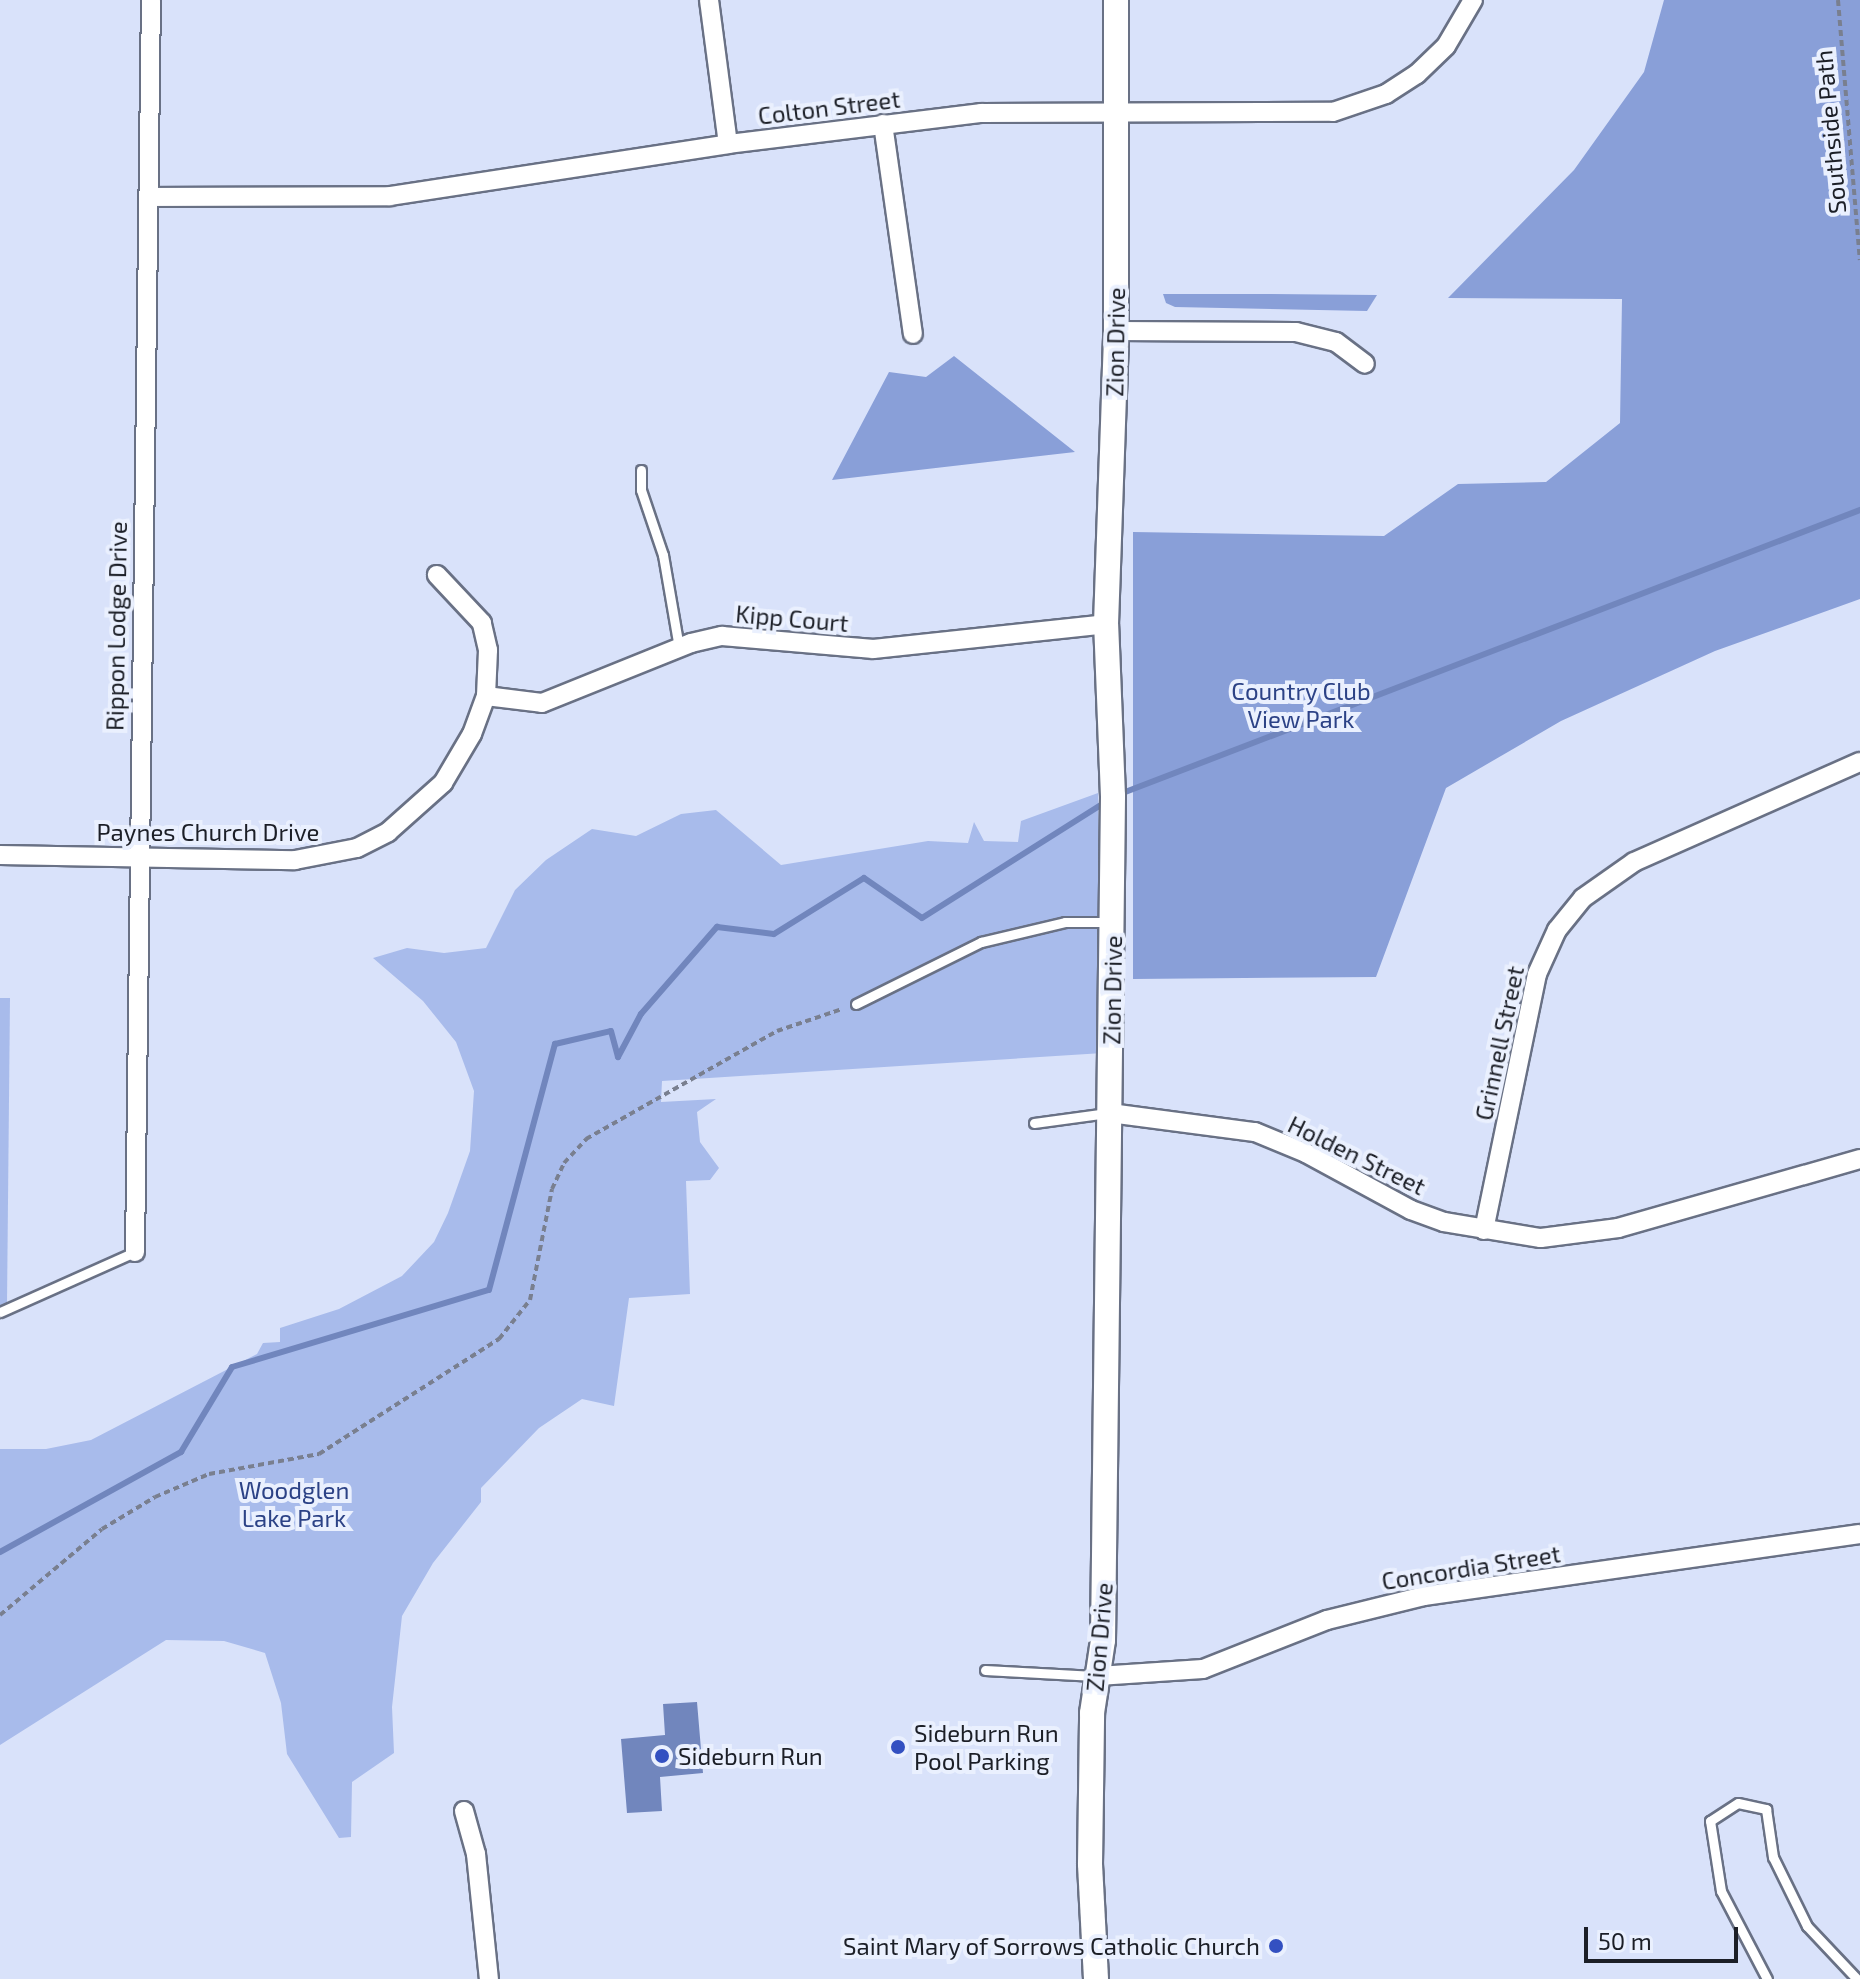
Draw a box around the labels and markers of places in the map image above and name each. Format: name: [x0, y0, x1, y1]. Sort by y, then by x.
place label: Sideburn Run Pool Parking: [914, 1719, 1059, 1775]
marker: Sideburn Run Pool Parking: [889, 1738, 907, 1756]
place label: Sideburn Run: [678, 1742, 823, 1770]
marker: Sideburn Run: [653, 1747, 671, 1765]
place label: Saint Mary of Sorrows Catholic Church: [842, 1932, 1260, 1960]
marker: Saint Mary of Sorrows Catholic Church: [1267, 1937, 1285, 1955]

